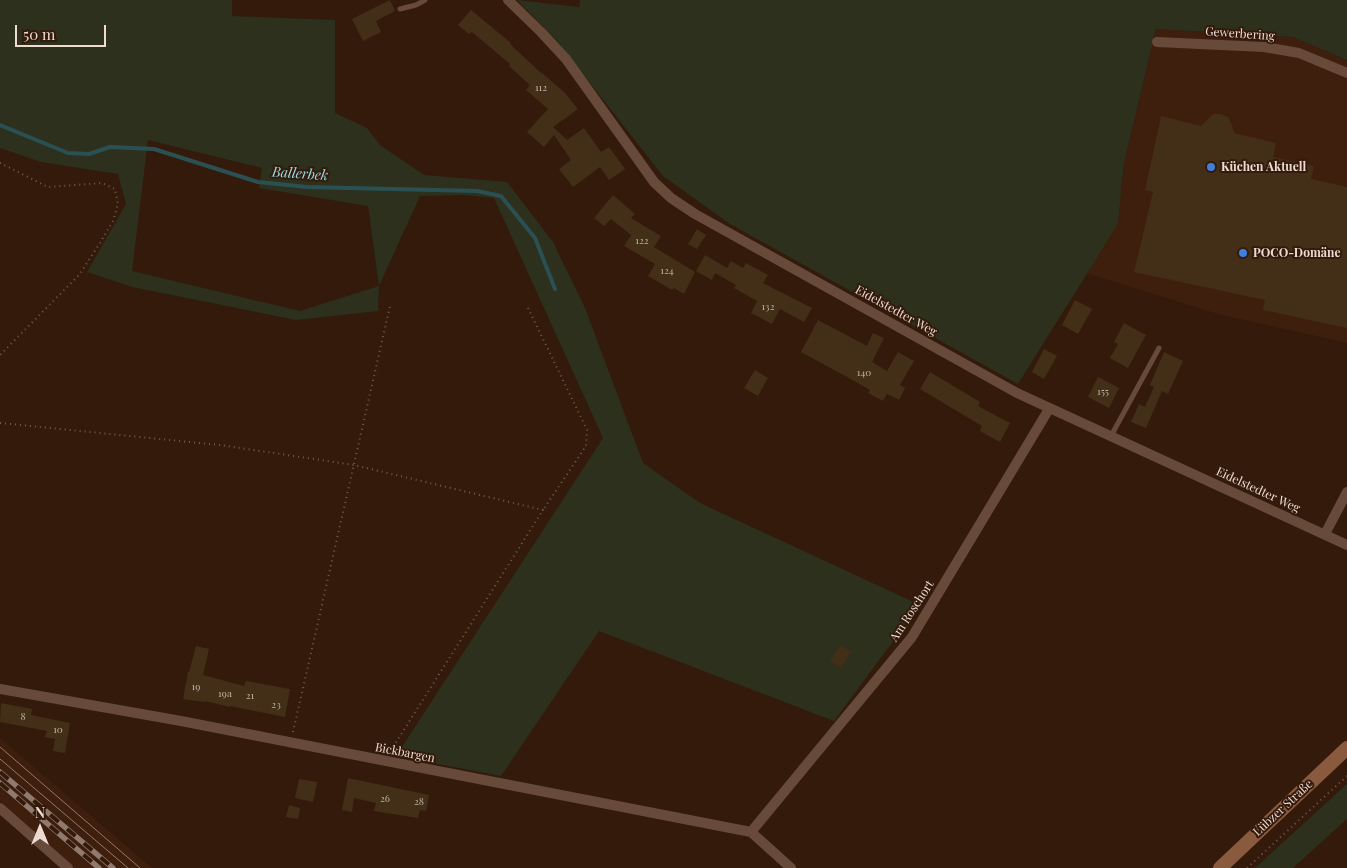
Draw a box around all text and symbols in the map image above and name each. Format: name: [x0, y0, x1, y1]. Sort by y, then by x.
scale bar: [18, 15, 109, 47]
text: 50 m: [23, 24, 55, 44]
street label: Gewerbering: [1205, 24, 1275, 44]
house number: 112: [535, 82, 547, 94]
place label: Küchen Aktuell: [1221, 160, 1306, 174]
marker: Küchen Aktuell: [1205, 161, 1217, 173]
water label: Ballerbek: [271, 164, 329, 184]
house number: 122: [635, 235, 649, 247]
place label: POCO-Domäne: [1253, 246, 1340, 260]
marker: POCO-Domäne: [1237, 247, 1249, 259]
house number: 124: [660, 265, 674, 277]
street label: Eidelstedter Weg: [853, 283, 939, 339]
house number: 132: [762, 301, 774, 313]
house number: 140: [857, 367, 871, 379]
house number: 155: [1097, 386, 1109, 398]
street label: Eidelstedter Weg: [1214, 464, 1302, 516]
street label: Am Roschort: [887, 578, 937, 644]
house number: 19: [192, 681, 200, 693]
house number: 19a: [218, 688, 232, 700]
house number: 21: [246, 690, 254, 702]
house number: 23: [271, 699, 281, 711]
house number: 8: [20, 711, 26, 723]
house number: 10: [53, 724, 63, 736]
street label: Bickbargen: [374, 740, 436, 766]
street label: Lübzer Straße: [1250, 777, 1316, 839]
house number: 26: [380, 793, 390, 805]
house number: 28: [414, 796, 424, 808]
north arrow: [15, 803, 65, 853]
text: N: [35, 803, 45, 822]

